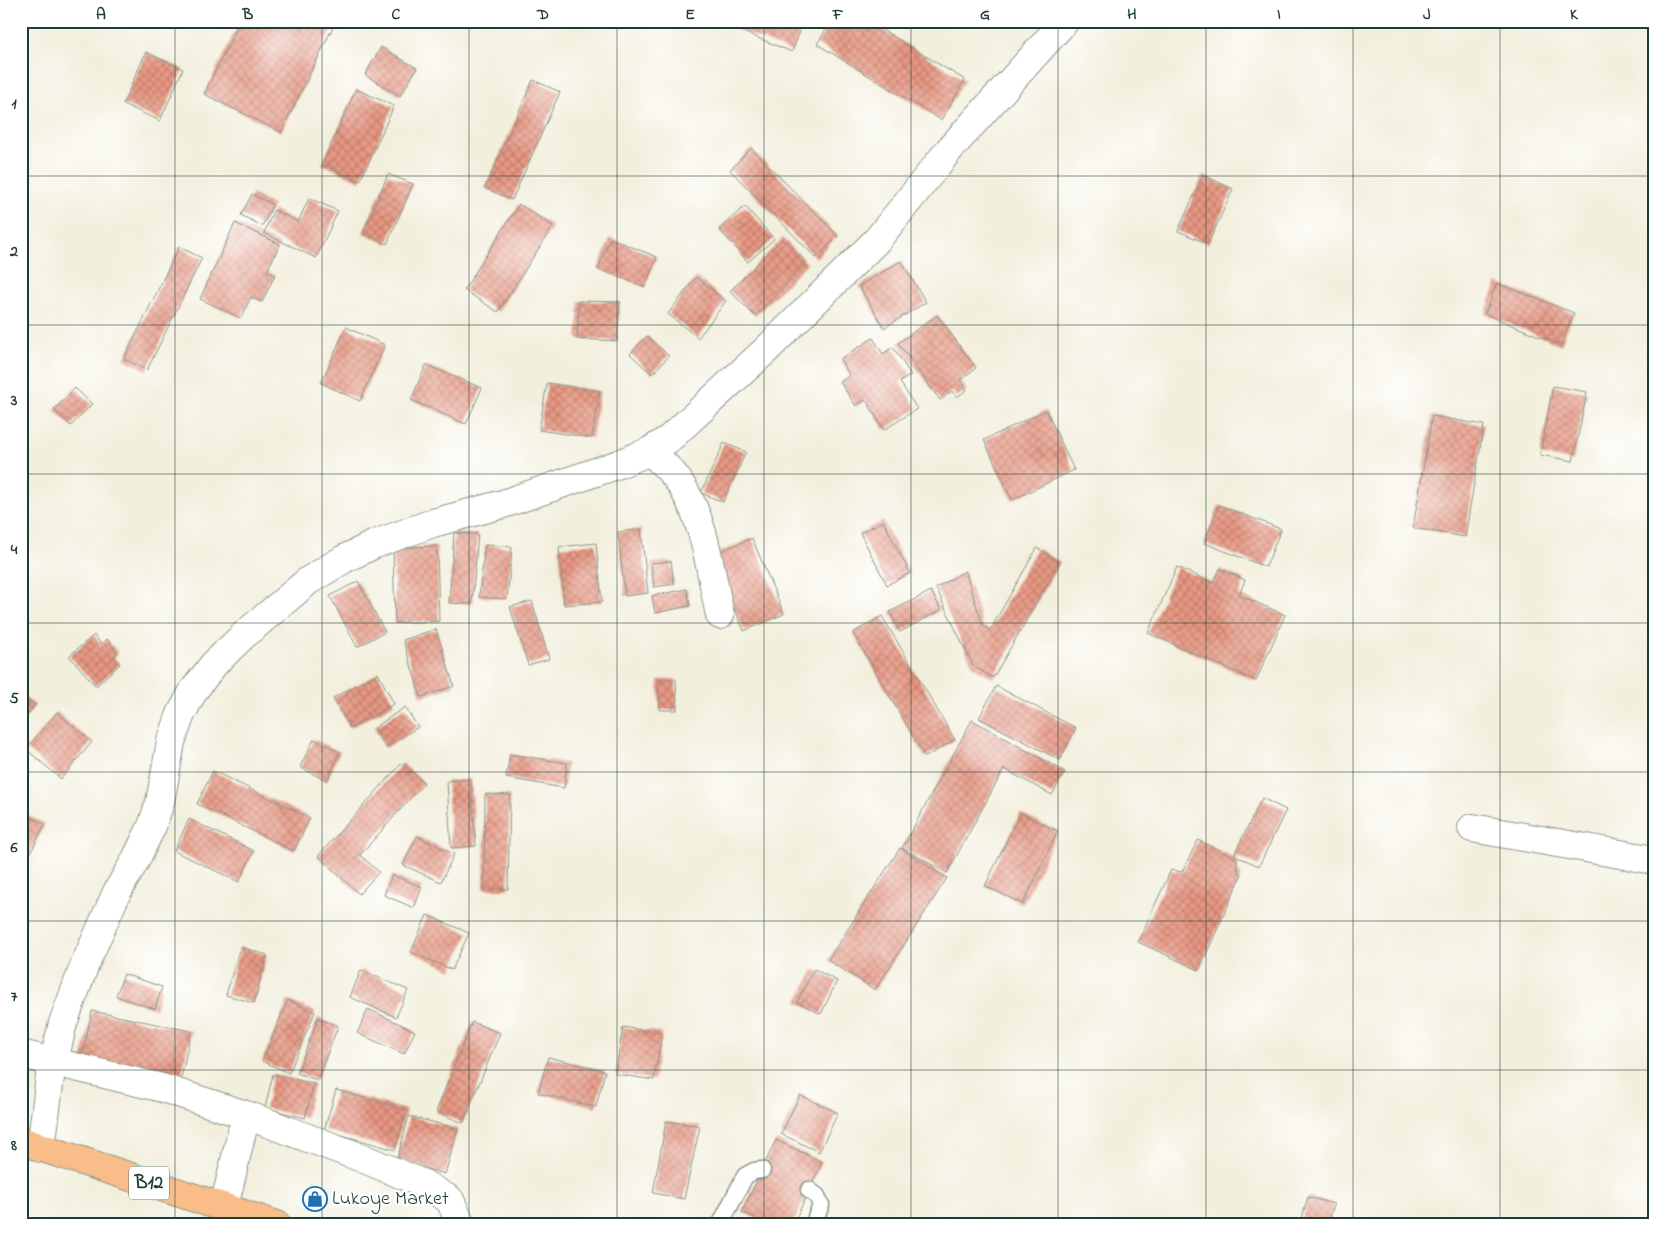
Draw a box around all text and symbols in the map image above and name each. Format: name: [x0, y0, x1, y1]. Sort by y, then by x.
text: A: [96, 3, 106, 27]
text: B: [242, 3, 254, 27]
text: C: [392, 3, 401, 27]
text: D: [536, 3, 549, 27]
text: E: [685, 3, 695, 27]
text: F: [832, 3, 844, 27]
text: G: [980, 3, 990, 27]
text: H: [1127, 3, 1137, 27]
text: I: [1277, 3, 1281, 27]
text: J: [1423, 3, 1431, 27]
text: K: [1570, 3, 1579, 27]
text: 1: [11, 92, 17, 116]
text: 2: [9, 240, 18, 264]
text: 3: [10, 389, 18, 413]
text: 4: [10, 538, 18, 562]
text: 5: [9, 687, 19, 711]
text: 6: [9, 836, 18, 860]
text: 7: [11, 985, 18, 1009]
text: 8: [10, 1134, 17, 1158]
road number: B12: [129, 1166, 169, 1200]
place label: Lukoye Market: [332, 1185, 449, 1214]
shop icon: Lukoye Market: [302, 1186, 328, 1212]

